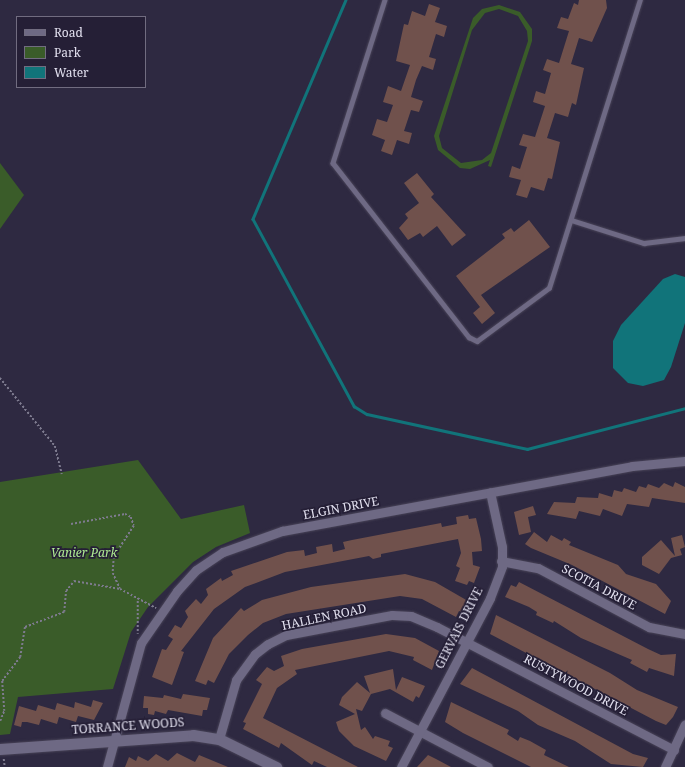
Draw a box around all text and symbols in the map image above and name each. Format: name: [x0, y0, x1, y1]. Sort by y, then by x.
legend: [16, 16, 146, 88]
text: Road: [54, 24, 83, 41]
text: Park: [54, 44, 81, 61]
text: Water: [54, 64, 89, 81]
street label: ELGIN DRIVE: [302, 494, 380, 522]
park label: Vanier Park: [51, 546, 117, 560]
street label: SCOTIA DRIVE: [559, 561, 639, 613]
street label: GERVAIS DRIVE: [432, 585, 486, 671]
street label: HALLEN ROAD: [280, 601, 368, 633]
street label: RUSTYWOOD DRIVE: [521, 651, 631, 719]
street label: TORRANCE WOODS: [71, 715, 185, 737]

